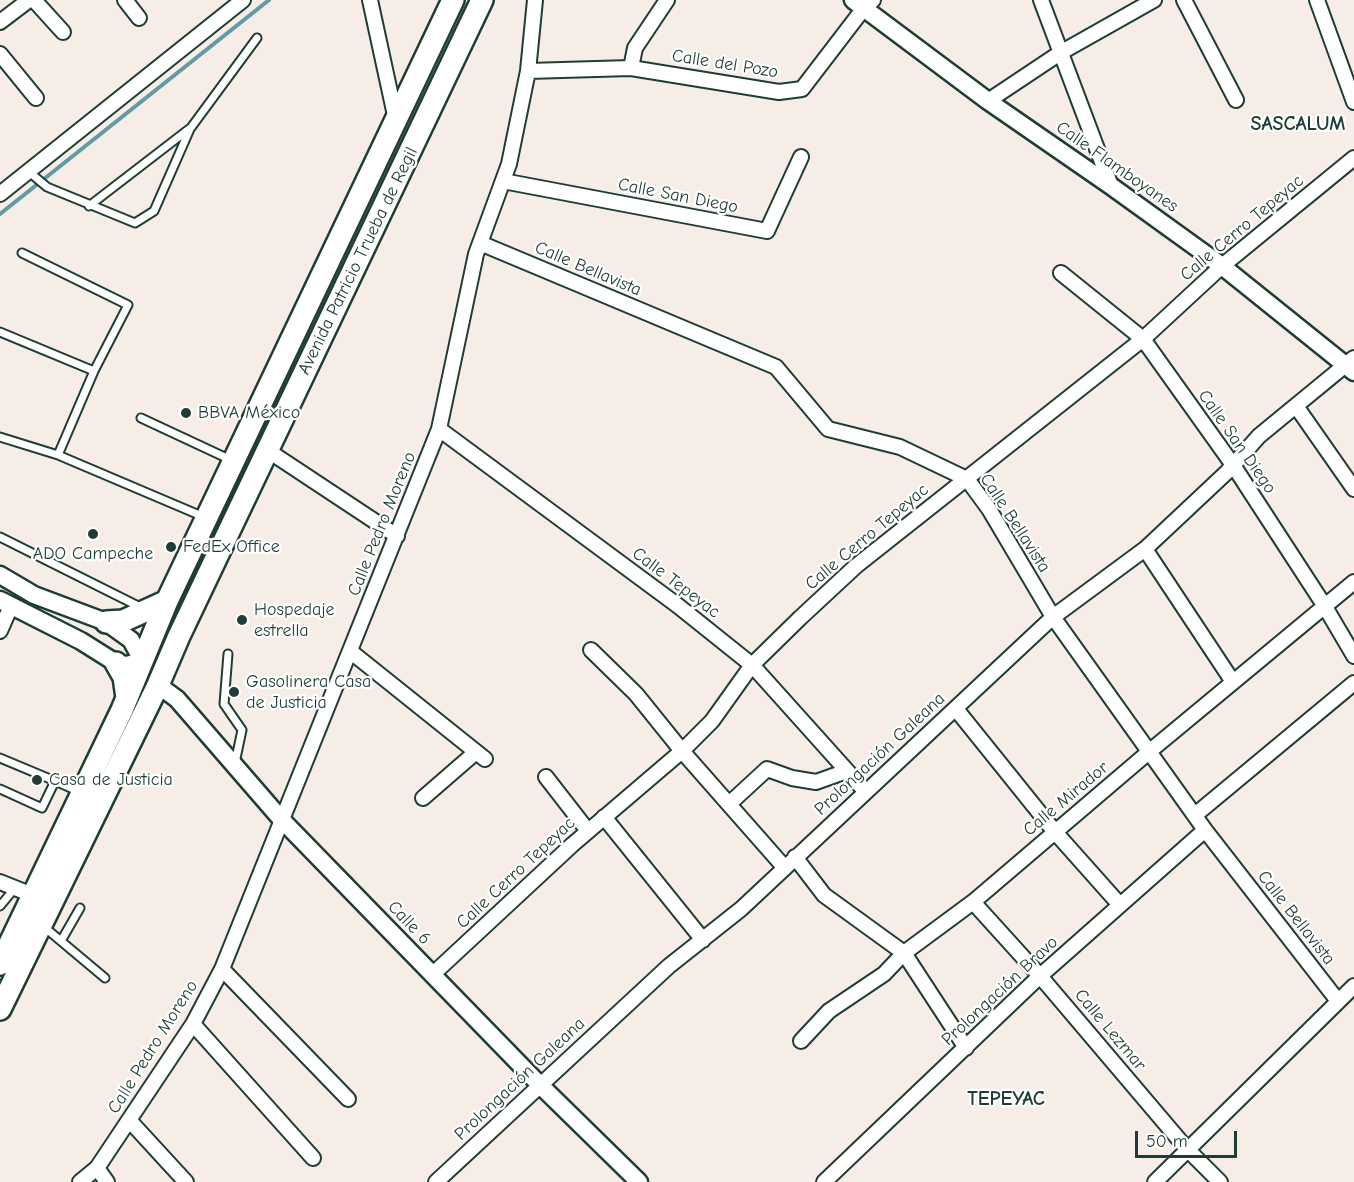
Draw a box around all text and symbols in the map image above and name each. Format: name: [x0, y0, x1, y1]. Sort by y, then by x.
street label: Calle del Pozo: [670, 45, 780, 83]
district label: SASCALUM: [1251, 112, 1345, 136]
street label: Calle Flamboyanes: [1052, 117, 1182, 217]
street label: Avenida Patricio Trueba de Regil: [293, 144, 423, 378]
street label: Calle Cerro Tepeyac: [1176, 170, 1308, 286]
street label: Calle San Diego: [616, 174, 740, 218]
street label: Calle Bellavista: [531, 237, 645, 301]
street label: Calle San Diego: [1193, 386, 1281, 498]
place label: BBVA México: [198, 402, 300, 424]
marker: BBVA México: [179, 406, 193, 420]
street label: Calle Pedro Moreno: [343, 449, 421, 599]
street label: Calle Bellavista: [975, 469, 1055, 577]
street label: Calle Cerro Tepeyac: [801, 479, 933, 595]
marker: ADO Campeche: [86, 527, 100, 541]
place label: FedEx Office: [183, 536, 280, 558]
marker: FedEx Office: [164, 540, 178, 554]
place label: ADO Campeche: [33, 543, 153, 565]
street label: Calle Tepeyac: [628, 543, 724, 623]
place label: Hospedaje estrella: [254, 599, 335, 642]
marker: Hospedaje estrella: [235, 613, 249, 627]
place label: Gasolinera Casa de Justicia: [246, 671, 371, 714]
marker: Gasolinera Casa de Justicia: [227, 685, 241, 699]
street label: Prolongación Galeana: [810, 688, 950, 820]
street label: Calle Mirador: [1019, 757, 1113, 841]
place label: Casa de Justicia: [49, 769, 173, 791]
marker: Casa de Justicia: [30, 773, 44, 787]
street label: Calle Cerro Tepeyac: [452, 813, 580, 933]
street label: Calle Bellavista: [1253, 867, 1339, 969]
street label: Calle 6: [383, 896, 435, 950]
street label: Prolongación Bravo: [937, 932, 1063, 1050]
street label: Calle Pedro Moreno: [103, 976, 203, 1118]
street label: Calle Lezmar: [1070, 985, 1150, 1075]
street label: Prolongación Galeana: [450, 1013, 590, 1145]
district label: TEPEYAC: [967, 1087, 1045, 1111]
scale bar: [1138, 1119, 1240, 1157]
text: 50 m: [1146, 1131, 1188, 1152]

